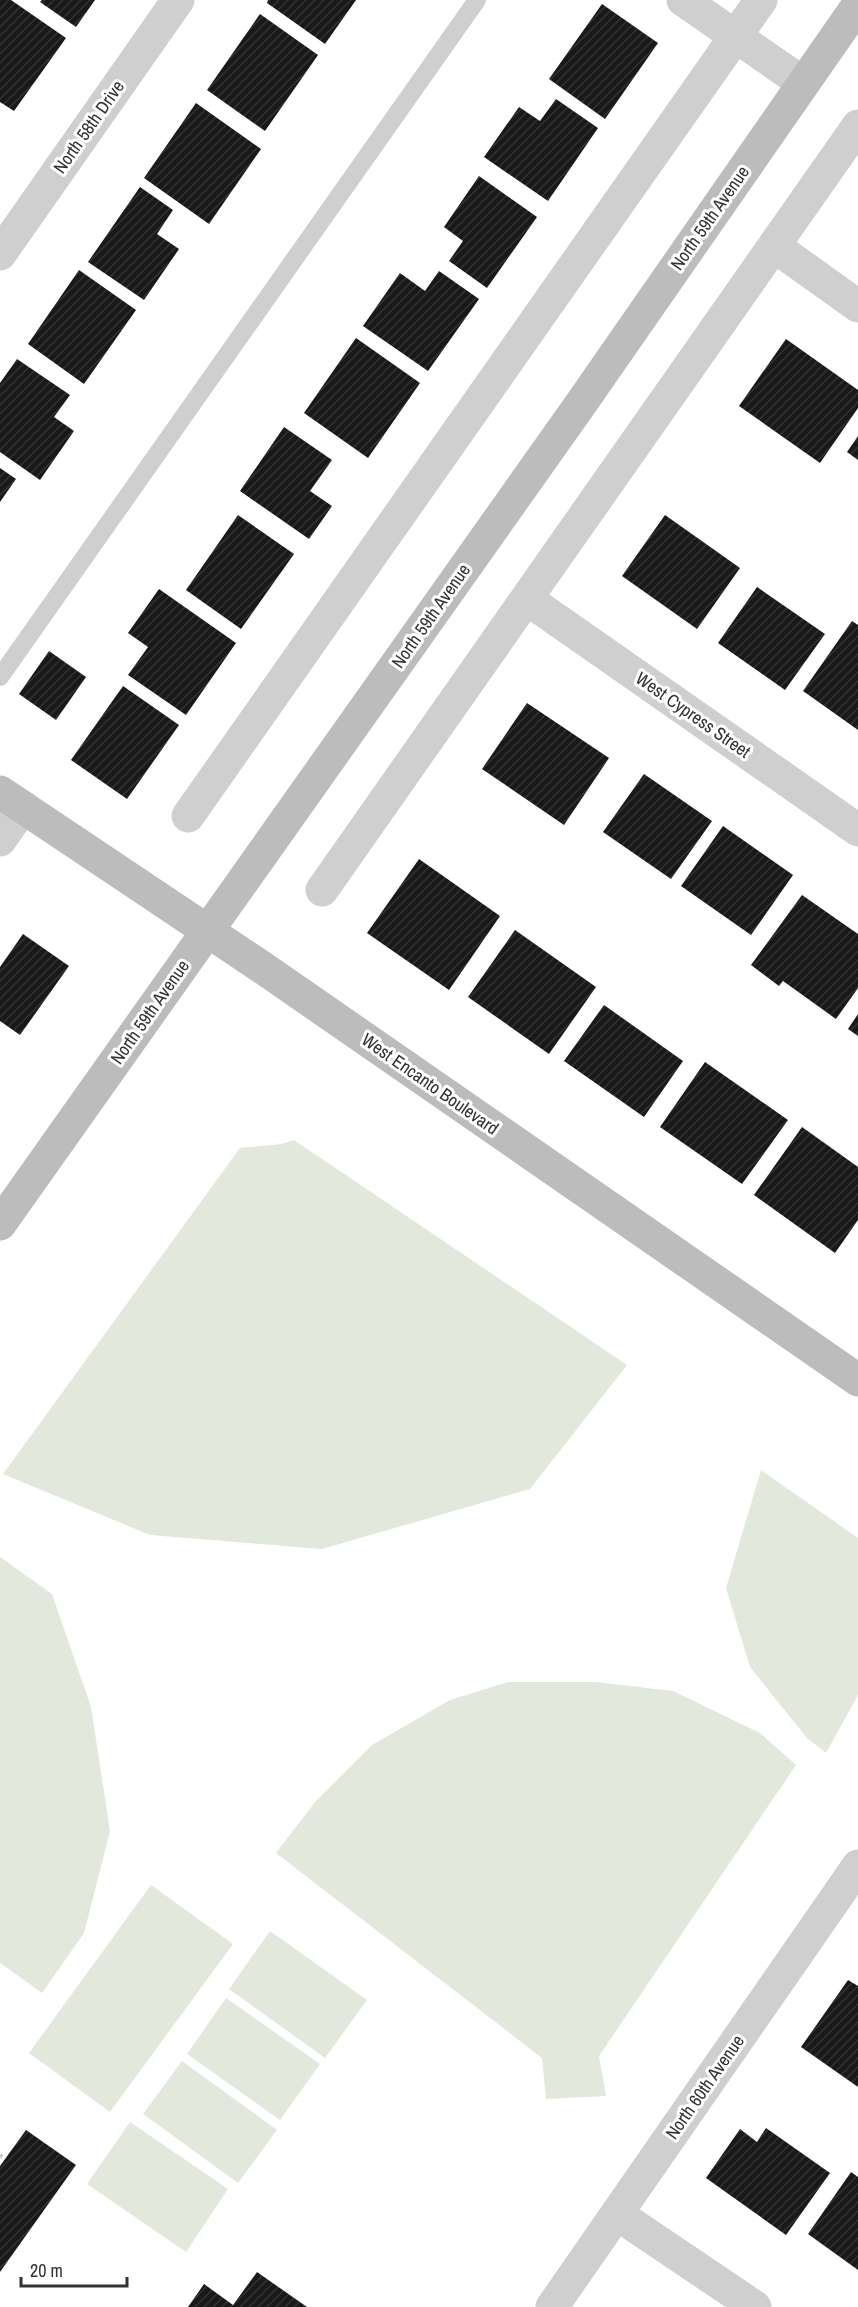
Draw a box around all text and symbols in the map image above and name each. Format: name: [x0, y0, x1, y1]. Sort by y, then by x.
street label: North 58th Drive: [47, 75, 130, 178]
street label: North 59th Avenue: [664, 161, 755, 275]
street label: North 59th Avenue: [385, 559, 476, 673]
street label: West Cypress Street: [631, 666, 756, 764]
street label: North 59th Avenue: [104, 955, 195, 1069]
street label: West Encanto Boulevard: [357, 1027, 504, 1140]
street label: North 60th Avenue: [659, 2030, 750, 2144]
scale bar: [21, 2250, 128, 2288]
text: 20 m: [30, 2258, 63, 2283]

